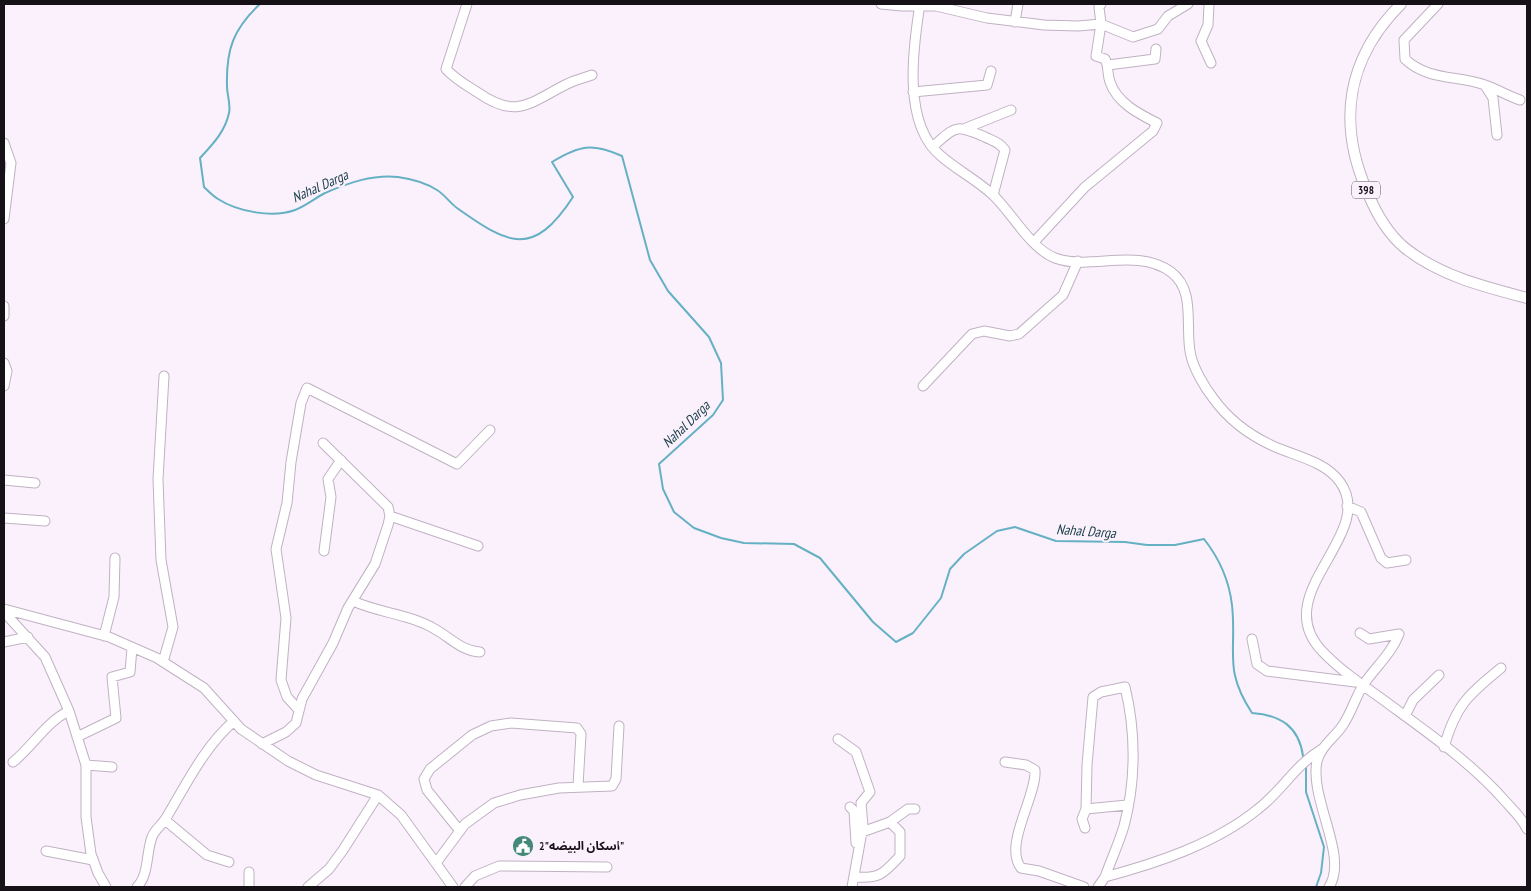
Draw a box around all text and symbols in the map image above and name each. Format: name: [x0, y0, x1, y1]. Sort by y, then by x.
water label: Nahal Darga: [289, 165, 352, 206]
road number: 398: [1352, 182, 1380, 198]
water label: Nahal Darga: [658, 396, 715, 451]
water label: Nahal Darga: [1056, 520, 1118, 542]
public building icon: اسكان البيضه"2": [511, 834, 535, 858]
place label: اسكان البيضه"2": [539, 838, 624, 853]

